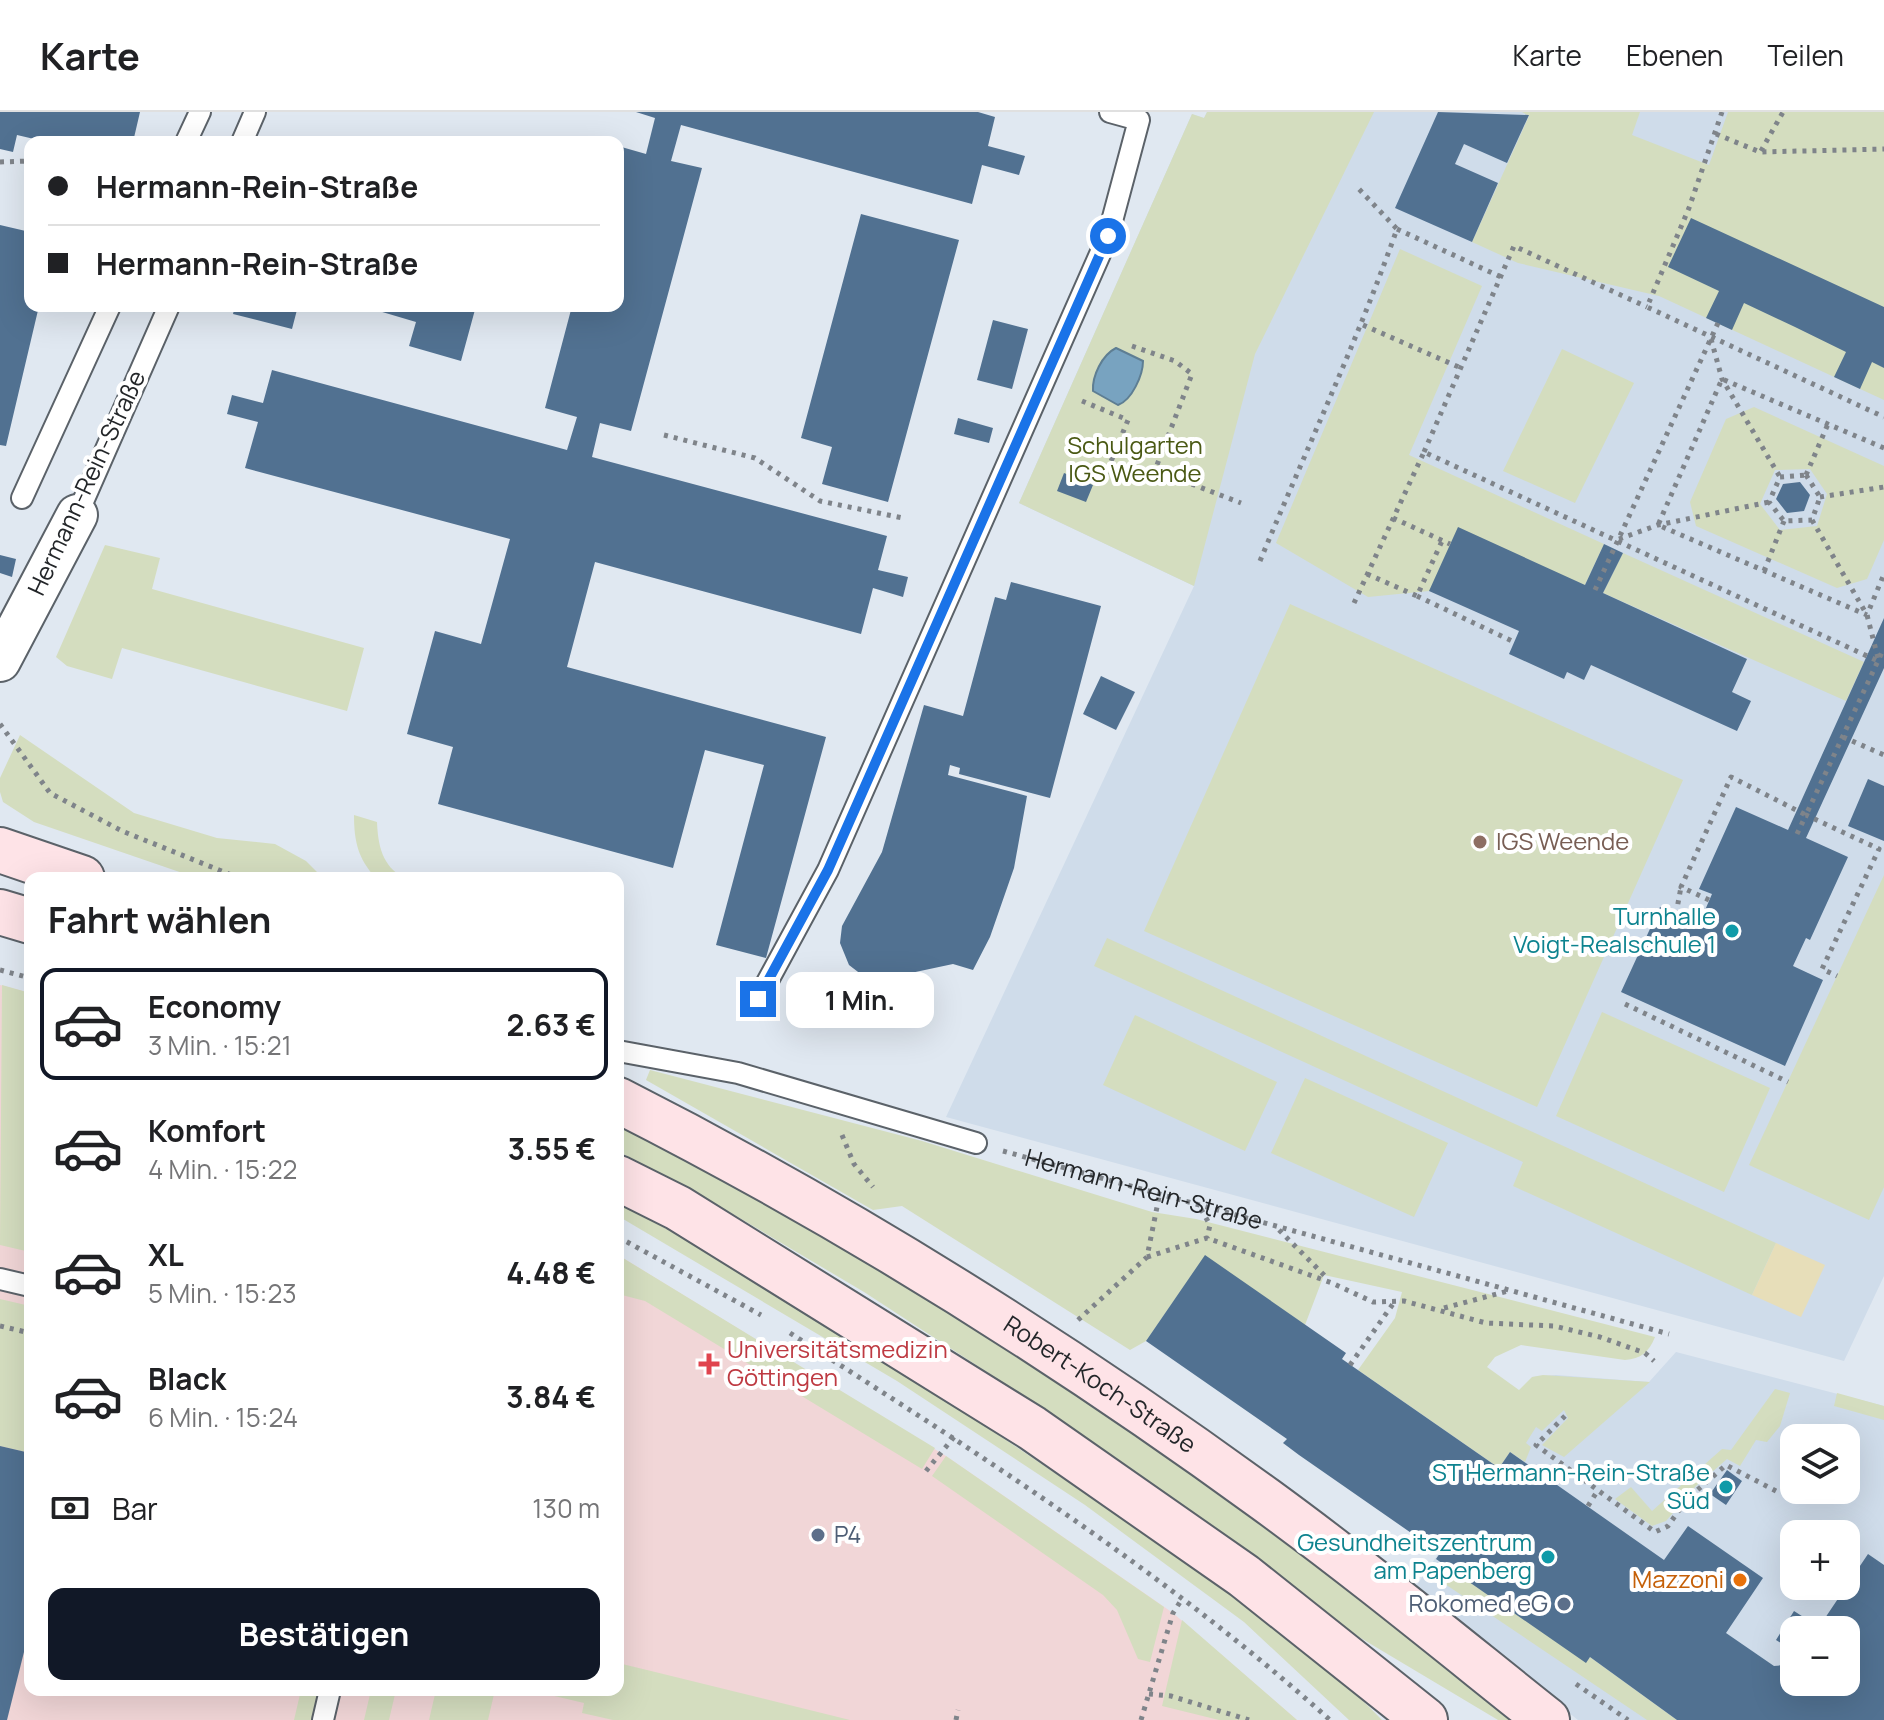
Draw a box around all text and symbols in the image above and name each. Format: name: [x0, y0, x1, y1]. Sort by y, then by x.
text: Karte: [40, 29, 140, 81]
text: Karte: [1513, 36, 1582, 74]
text: Ebenen: [1626, 36, 1724, 74]
text: Teilen: [1768, 36, 1844, 74]
text: Hermann-Rein-Straße: [96, 166, 418, 207]
route start: [1090, 218, 1126, 254]
text: Hermann-Rein-Straße: [96, 243, 418, 284]
street label: Hermann-Rein-Straße: [19, 364, 152, 600]
park label: Schulgarten IGS Weende: [1067, 428, 1203, 489]
place label: IGS Weende: [1496, 824, 1629, 857]
marker: IGS Weende: [1471, 833, 1489, 851]
text: Fahrt wählen: [48, 895, 271, 944]
place label: Turnhalle Voigt-Realschule 1: [1513, 899, 1716, 960]
marker: Turnhalle Voigt-Realschule 1: [1723, 922, 1741, 940]
callout: 1 Min.: [786, 971, 934, 1027]
route end: [740, 981, 776, 1017]
text: 1 Min.: [825, 982, 895, 1018]
text: Economy: [148, 986, 281, 1027]
icon: car: [52, 988, 124, 1060]
text: 2.63 €: [506, 1004, 596, 1045]
text: 3 Min. · 15:21: [148, 1027, 292, 1063]
text: Komfort: [148, 1110, 266, 1151]
icon: car: [52, 1112, 124, 1184]
text: 3.55 €: [508, 1128, 596, 1169]
street label: Hermann-Rein-Straße: [1022, 1140, 1267, 1237]
text: 4 Min. · 15:22: [148, 1151, 297, 1187]
text: XL: [148, 1234, 184, 1275]
icon: car: [52, 1236, 124, 1308]
text: 4.48 €: [506, 1252, 596, 1293]
text: 5 Min. · 15:23: [148, 1275, 297, 1311]
street label: Robert-Koch-Straße: [998, 1307, 1203, 1460]
place label: Universitätsmedizin Göttingen: [727, 1332, 948, 1393]
marker: Universitätsmedizin Göttingen: [698, 1353, 720, 1375]
text: Black: [148, 1358, 226, 1399]
icon: car: [52, 1360, 124, 1432]
text: 3.84 €: [506, 1376, 596, 1417]
text: 6 Min. · 15:24: [148, 1399, 298, 1435]
map controls: [1780, 1424, 1860, 1696]
button: layers: [1780, 1424, 1860, 1504]
place label: ST Hermann-Rein-Straße Süd: [1432, 1455, 1710, 1516]
marker: ST Hermann-Rein-Straße Süd: [1717, 1478, 1735, 1496]
icon: cash: [48, 1486, 92, 1530]
text: Bar: [112, 1488, 158, 1529]
text: 130 m: [532, 1490, 600, 1526]
place label: P4: [834, 1517, 861, 1550]
button: +: [1780, 1520, 1860, 1600]
place label: Gesundheitszentrum am Papenberg: [1297, 1525, 1532, 1586]
marker: P4: [809, 1526, 827, 1544]
marker: Gesundheitszentrum am Papenberg: [1539, 1548, 1557, 1566]
place label: Mazzoni: [1632, 1562, 1724, 1595]
marker: Mazzoni: [1731, 1571, 1749, 1589]
place label: Rokomed eG: [1409, 1586, 1548, 1619]
button: Bestätigen: [48, 1588, 600, 1680]
marker: Rokomed eG: [1555, 1595, 1573, 1613]
button: −: [1780, 1616, 1860, 1696]

